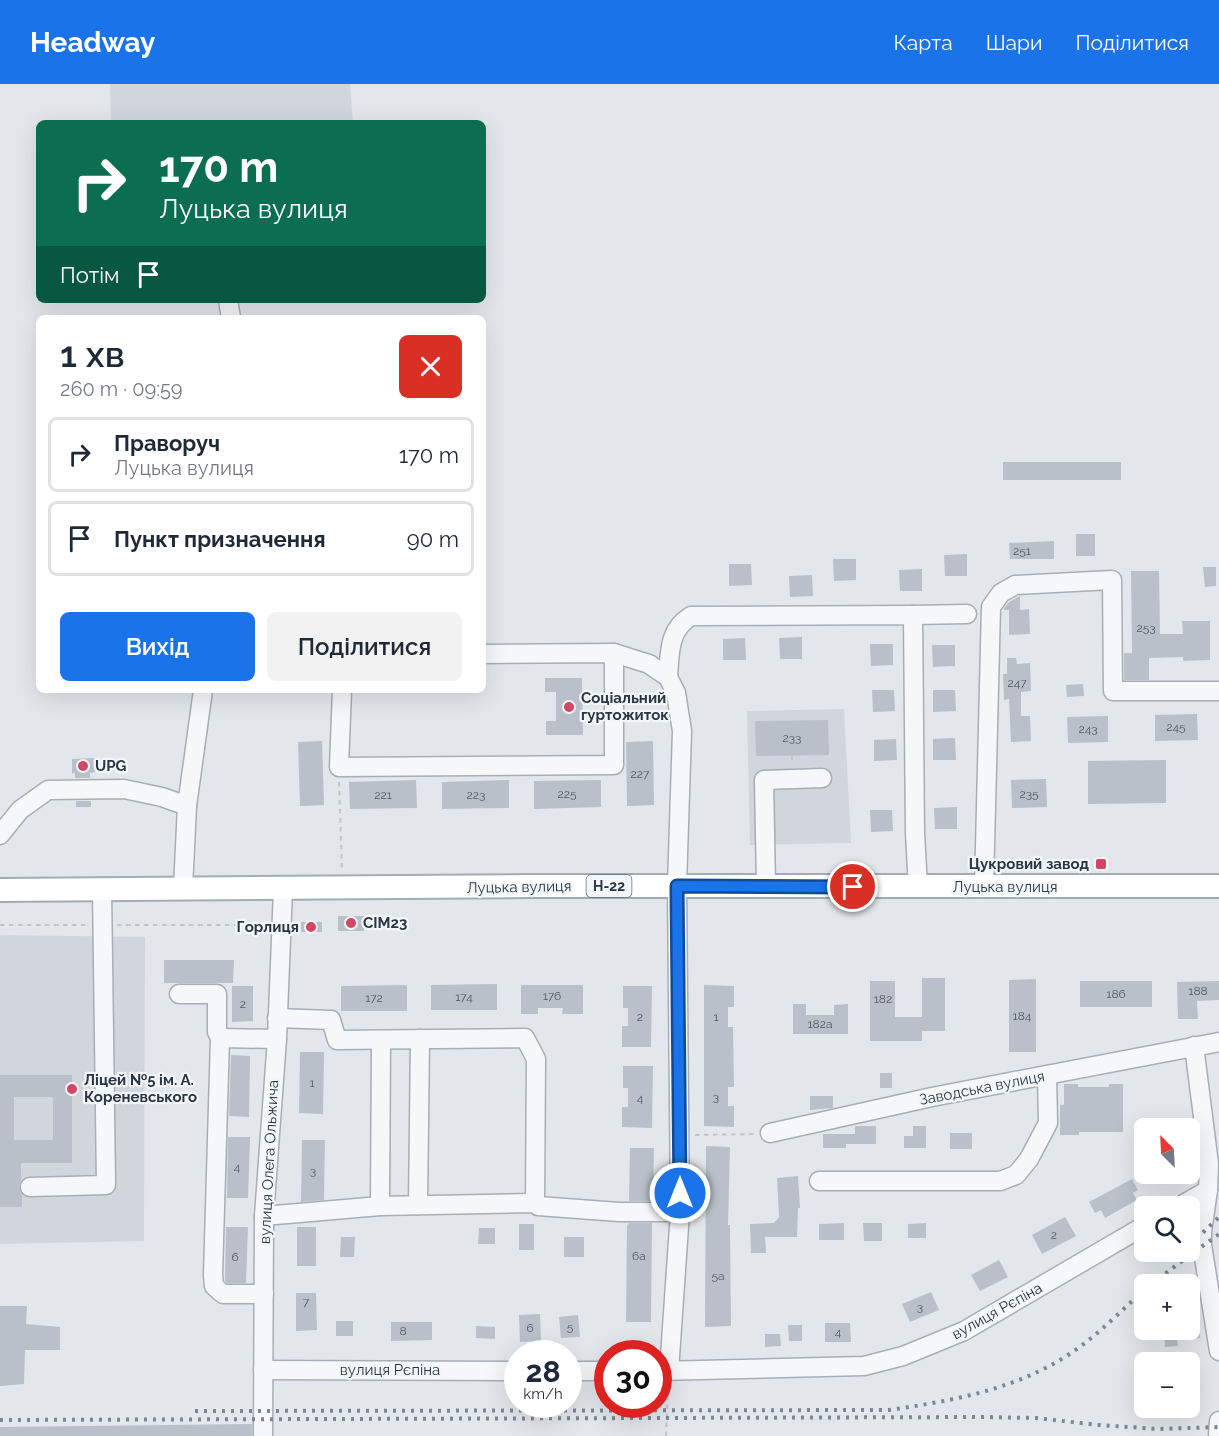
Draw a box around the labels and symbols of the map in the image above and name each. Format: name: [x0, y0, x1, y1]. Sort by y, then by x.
house number: 251: [1013, 544, 1031, 558]
house number: 253: [1136, 621, 1156, 635]
house number: 247: [1007, 676, 1027, 690]
place label: Соціальний гуртожиток: [581, 689, 669, 724]
marker: Соціальний гуртожиток: [562, 700, 576, 714]
house number: 245: [1166, 720, 1186, 734]
house number: 243: [1078, 722, 1098, 736]
house number: 233: [782, 731, 802, 745]
place label: UPG: [95, 757, 127, 775]
marker: UPG: [76, 759, 90, 773]
house number: 227: [631, 767, 650, 781]
house number: 225: [557, 787, 577, 801]
house number: 235: [1019, 787, 1039, 801]
house number: 221: [374, 788, 392, 802]
house number: 223: [467, 788, 485, 802]
place label: Цукровий завод: [969, 855, 1090, 873]
marker: Цукровий завод: [1094, 857, 1108, 871]
pin: [827, 861, 878, 912]
road number: Н-22: [586, 875, 632, 897]
street label: Луцька вулиця: [466, 877, 572, 897]
street label: Луцька вулиця: [953, 878, 1057, 896]
place label: СІМ23: [363, 914, 407, 932]
marker: СІМ23: [344, 916, 358, 930]
place label: Горлиця: [237, 918, 299, 936]
marker: Горлиця: [304, 920, 318, 934]
house number: 188: [1188, 984, 1208, 998]
house number: 186: [1106, 987, 1126, 1001]
house number: 176: [543, 989, 561, 1003]
house number: 174: [455, 990, 473, 1004]
house number: 172: [365, 991, 383, 1005]
house number: 182: [874, 992, 892, 1006]
house number: 2: [240, 997, 246, 1011]
house number: 184: [1013, 1009, 1032, 1023]
house number: 2: [637, 1010, 643, 1024]
house number: 1: [713, 1010, 719, 1024]
house number: 182а: [807, 1017, 833, 1031]
street label: Заводська вулиця: [918, 1067, 1046, 1109]
place label: Ліцей №5 ім. А. Кореневського: [84, 1071, 197, 1106]
house number: 1: [309, 1076, 315, 1090]
street label: вулиця Олега Ольжича: [256, 1079, 282, 1245]
marker: Ліцей №5 ім. А. Кореневського: [65, 1082, 79, 1096]
house number: 3: [713, 1090, 719, 1104]
house number: 4: [637, 1091, 644, 1105]
north arrow: [1134, 1118, 1200, 1184]
house number: 4: [234, 1160, 241, 1174]
position arrow: [648, 1161, 712, 1225]
house number: 3: [310, 1164, 316, 1178]
house number: 2: [1051, 1228, 1057, 1242]
house number: 6а: [632, 1249, 646, 1263]
house number: 6: [231, 1250, 239, 1264]
house number: 5а: [711, 1269, 725, 1283]
street label: вулиця Рєпіна: [949, 1279, 1045, 1343]
house number: 7: [303, 1295, 310, 1309]
house number: 3: [917, 1300, 923, 1314]
house number: 5: [567, 1320, 574, 1334]
house number: 6: [526, 1321, 534, 1335]
house number: 8: [399, 1324, 407, 1338]
house number: 4: [835, 1325, 842, 1339]
speed limit sign: 30: [594, 1340, 672, 1418]
street label: вулиця Рєпіна: [340, 1361, 440, 1379]

